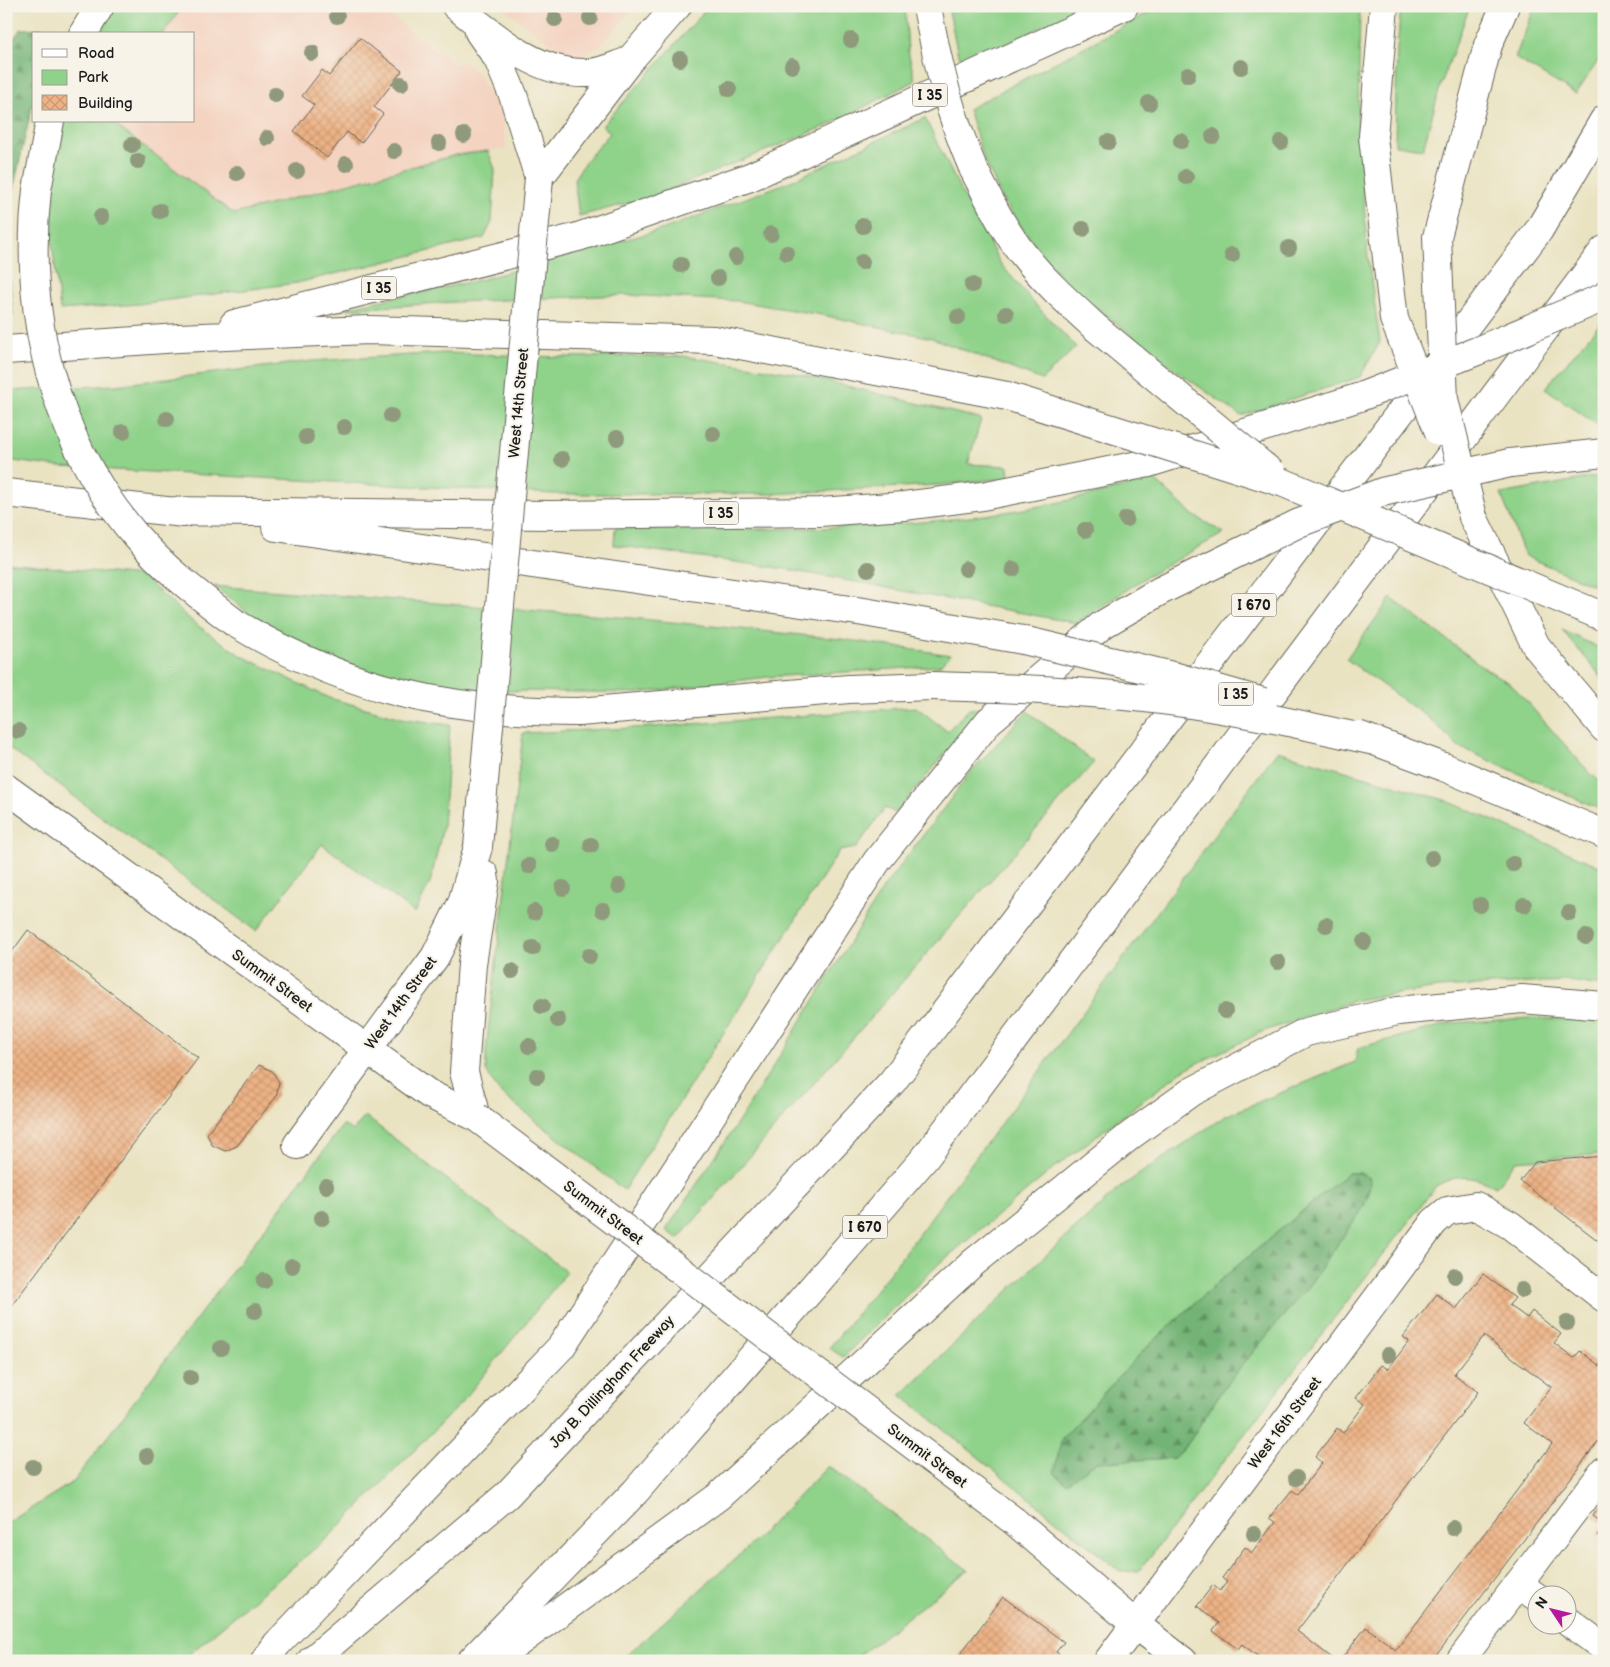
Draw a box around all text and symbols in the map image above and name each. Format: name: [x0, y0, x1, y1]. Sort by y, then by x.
legend: [32, 32, 195, 122]
text: Road: [78, 44, 114, 63]
text: Park: [78, 68, 109, 87]
road number: I 35: [912, 84, 948, 106]
text: Building: [78, 94, 133, 113]
road number: I 35: [362, 276, 396, 300]
street label: West 14th Street: [505, 347, 533, 459]
road number: I 35: [704, 502, 738, 524]
road number: I 670: [1232, 594, 1276, 616]
road number: I 35: [1218, 682, 1254, 706]
street label: Summit Street: [228, 945, 316, 1017]
street label: West 14th Street: [361, 952, 441, 1053]
street label: Summit Street: [559, 1177, 647, 1249]
road number: I 670: [842, 1216, 888, 1238]
street label: Jay B. Dillingham Freeway: [545, 1311, 679, 1452]
street label: West 16th Street: [1244, 1373, 1326, 1473]
street label: Summit Street: [883, 1420, 971, 1492]
north arrow: [1528, 1584, 1578, 1634]
text: N: [1532, 1594, 1552, 1612]

